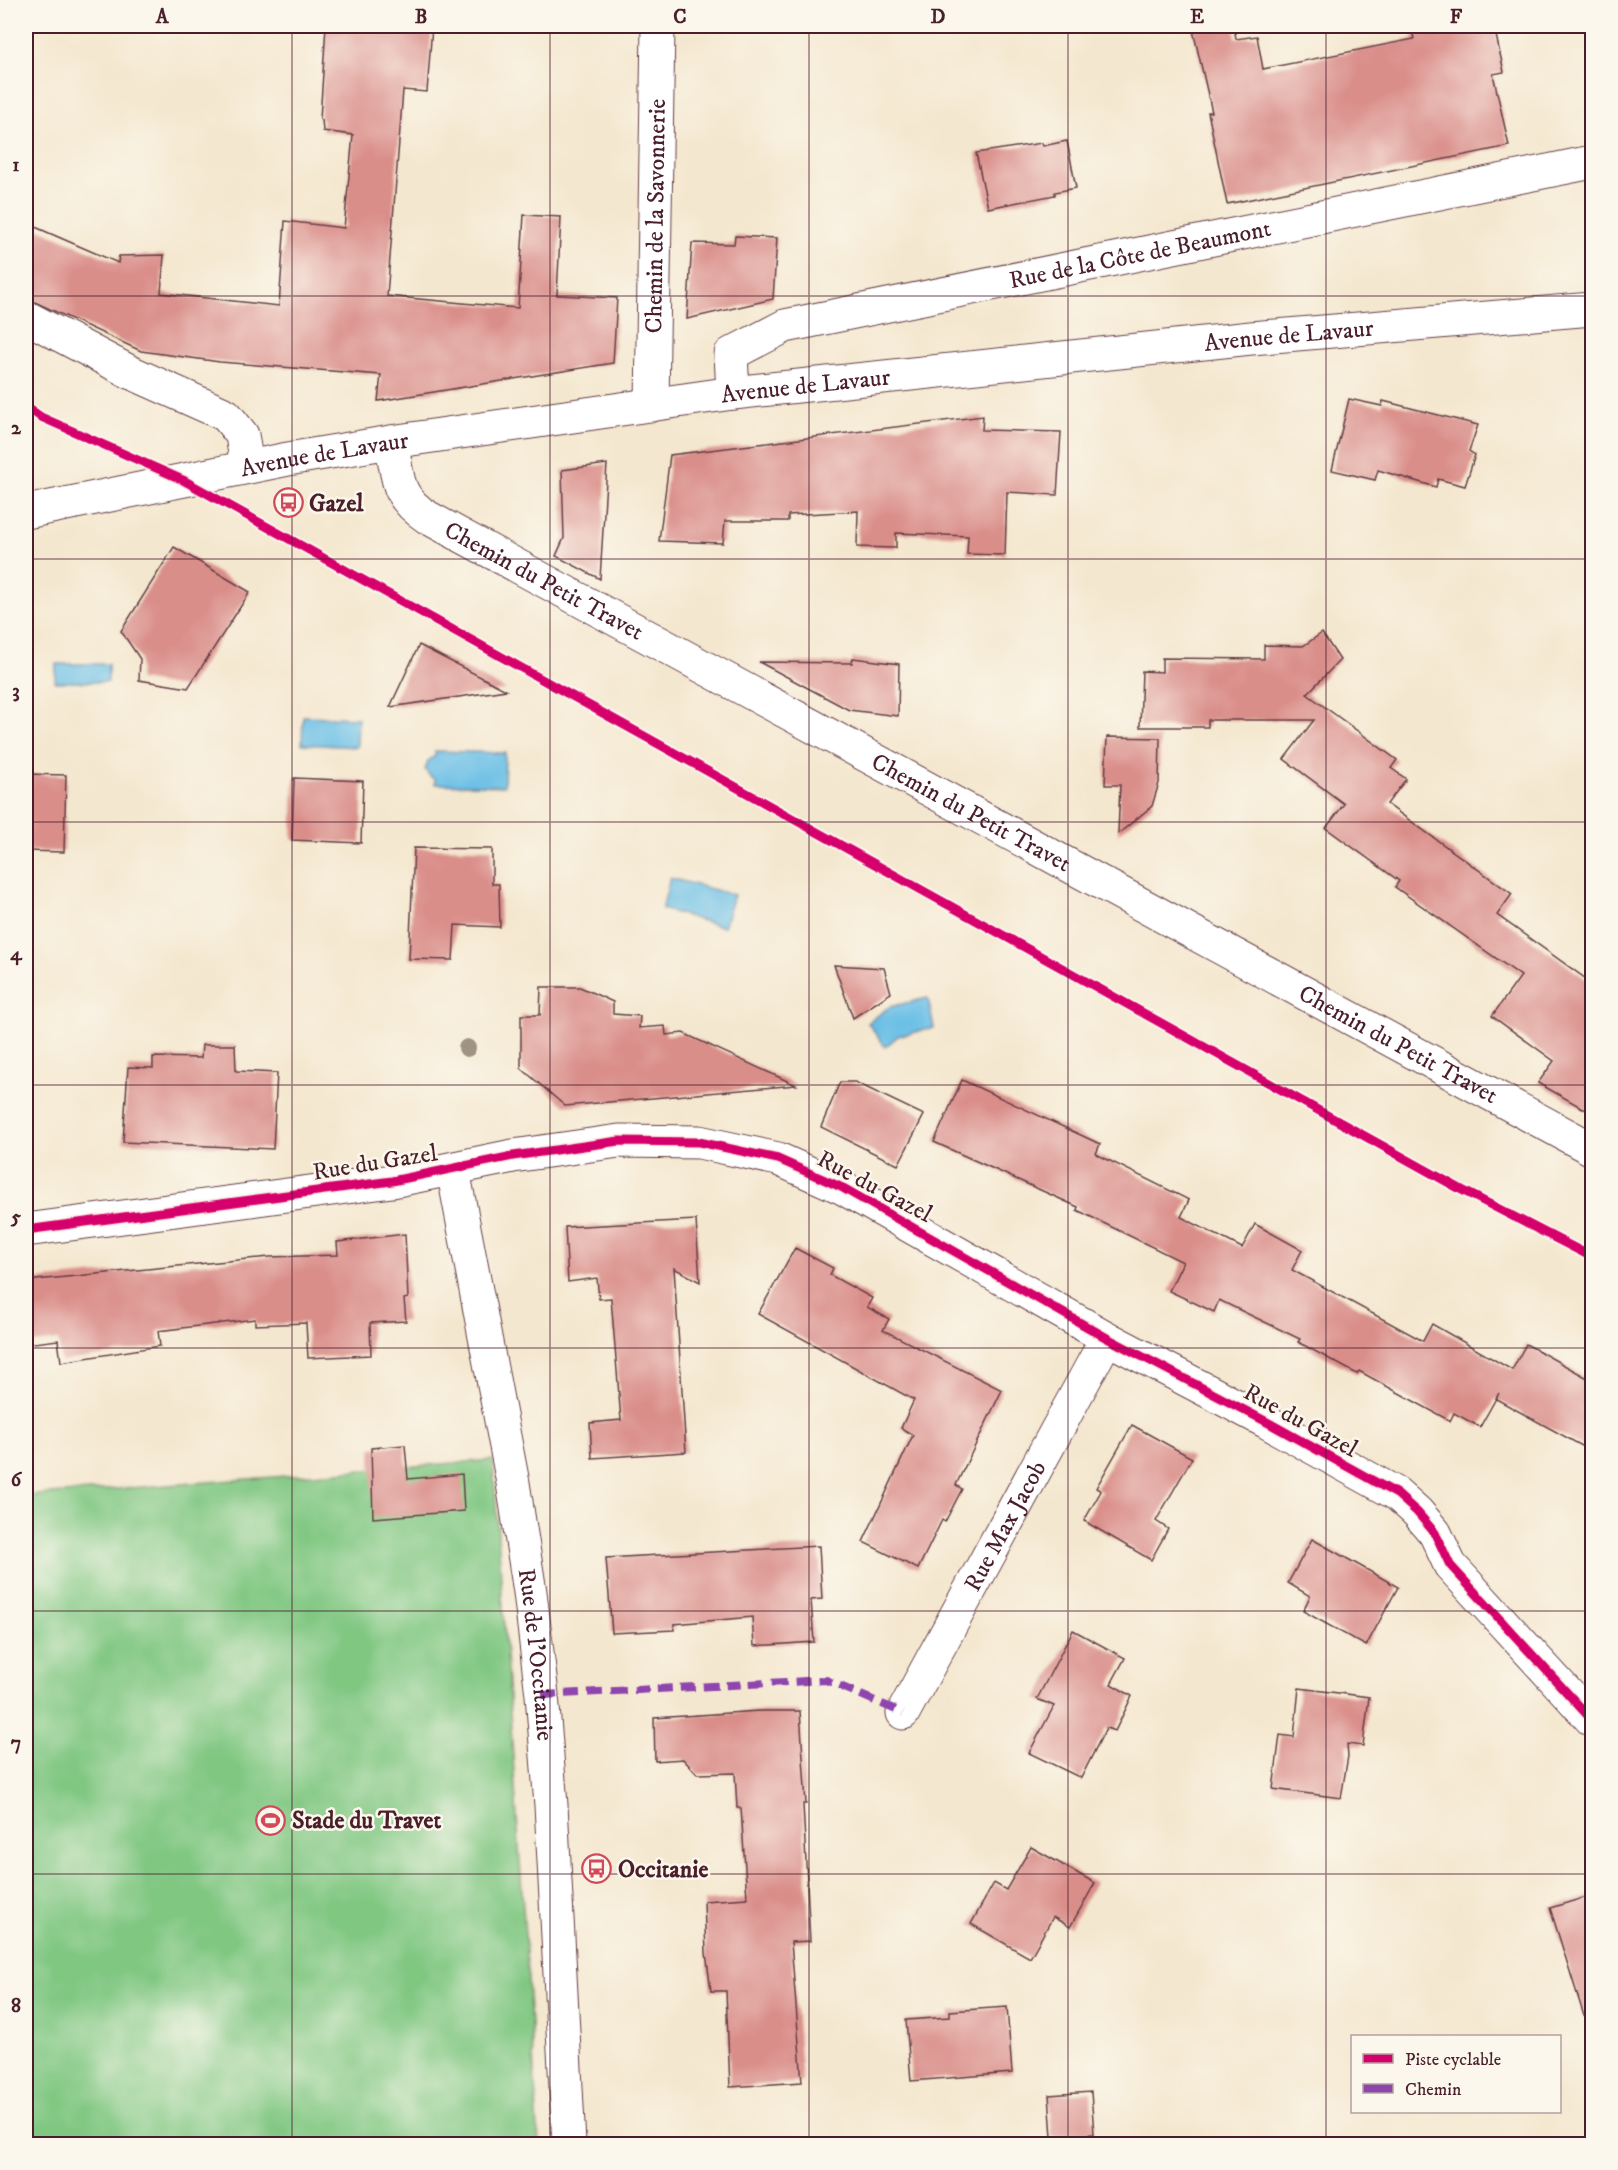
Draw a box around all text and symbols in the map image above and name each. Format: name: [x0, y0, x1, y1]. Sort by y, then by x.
text: A: [155, 5, 170, 30]
text: B: [415, 5, 427, 30]
text: C: [673, 5, 687, 30]
text: D: [931, 5, 946, 30]
text: E: [1190, 5, 1204, 30]
text: F: [1450, 5, 1463, 30]
street label: Chemin de la Savonnerie: [639, 98, 673, 334]
text: 1: [12, 153, 20, 178]
street label: Rue de la Côte de Beaumont: [1007, 214, 1274, 296]
street label: Avenue de Lavaur: [1203, 314, 1375, 359]
street label: Avenue de Lavaur: [719, 362, 892, 411]
text: 2: [11, 416, 22, 441]
street label: Avenue de Lavaur: [238, 426, 411, 484]
bus stop icon: Gazel: [272, 487, 304, 519]
place label: Gazel: [309, 489, 364, 519]
street label: Chemin du Petit Travet: [439, 515, 649, 648]
text: 3: [12, 679, 20, 704]
street label: Chemin du Petit Travet: [866, 747, 1076, 879]
text: 4: [10, 942, 23, 967]
street label: Chemin du Petit Travet: [1293, 979, 1503, 1111]
street label: Rue du Gazel: [311, 1138, 440, 1188]
street label: Rue du Gazel: [812, 1144, 938, 1230]
text: 5: [10, 1205, 21, 1230]
street label: Rue du Gazel: [1238, 1377, 1364, 1465]
street label: Rue Max Jacob: [958, 1456, 1053, 1597]
text: 6: [11, 1468, 23, 1493]
street label: Rue de l'Occitanie: [511, 1566, 560, 1742]
text: 7: [11, 1731, 21, 1756]
sports icon: Stade du Travet: [255, 1804, 287, 1836]
place label: Stade du Travet: [292, 1806, 441, 1836]
bus stop icon: Occitanie: [581, 1853, 613, 1885]
place label: Occitanie: [618, 1855, 708, 1885]
text: 8: [11, 1994, 21, 2019]
legend: [1351, 2035, 1561, 2113]
text: Piste cyclable: [1405, 2049, 1501, 2071]
text: Chemin: [1405, 2079, 1462, 2101]

